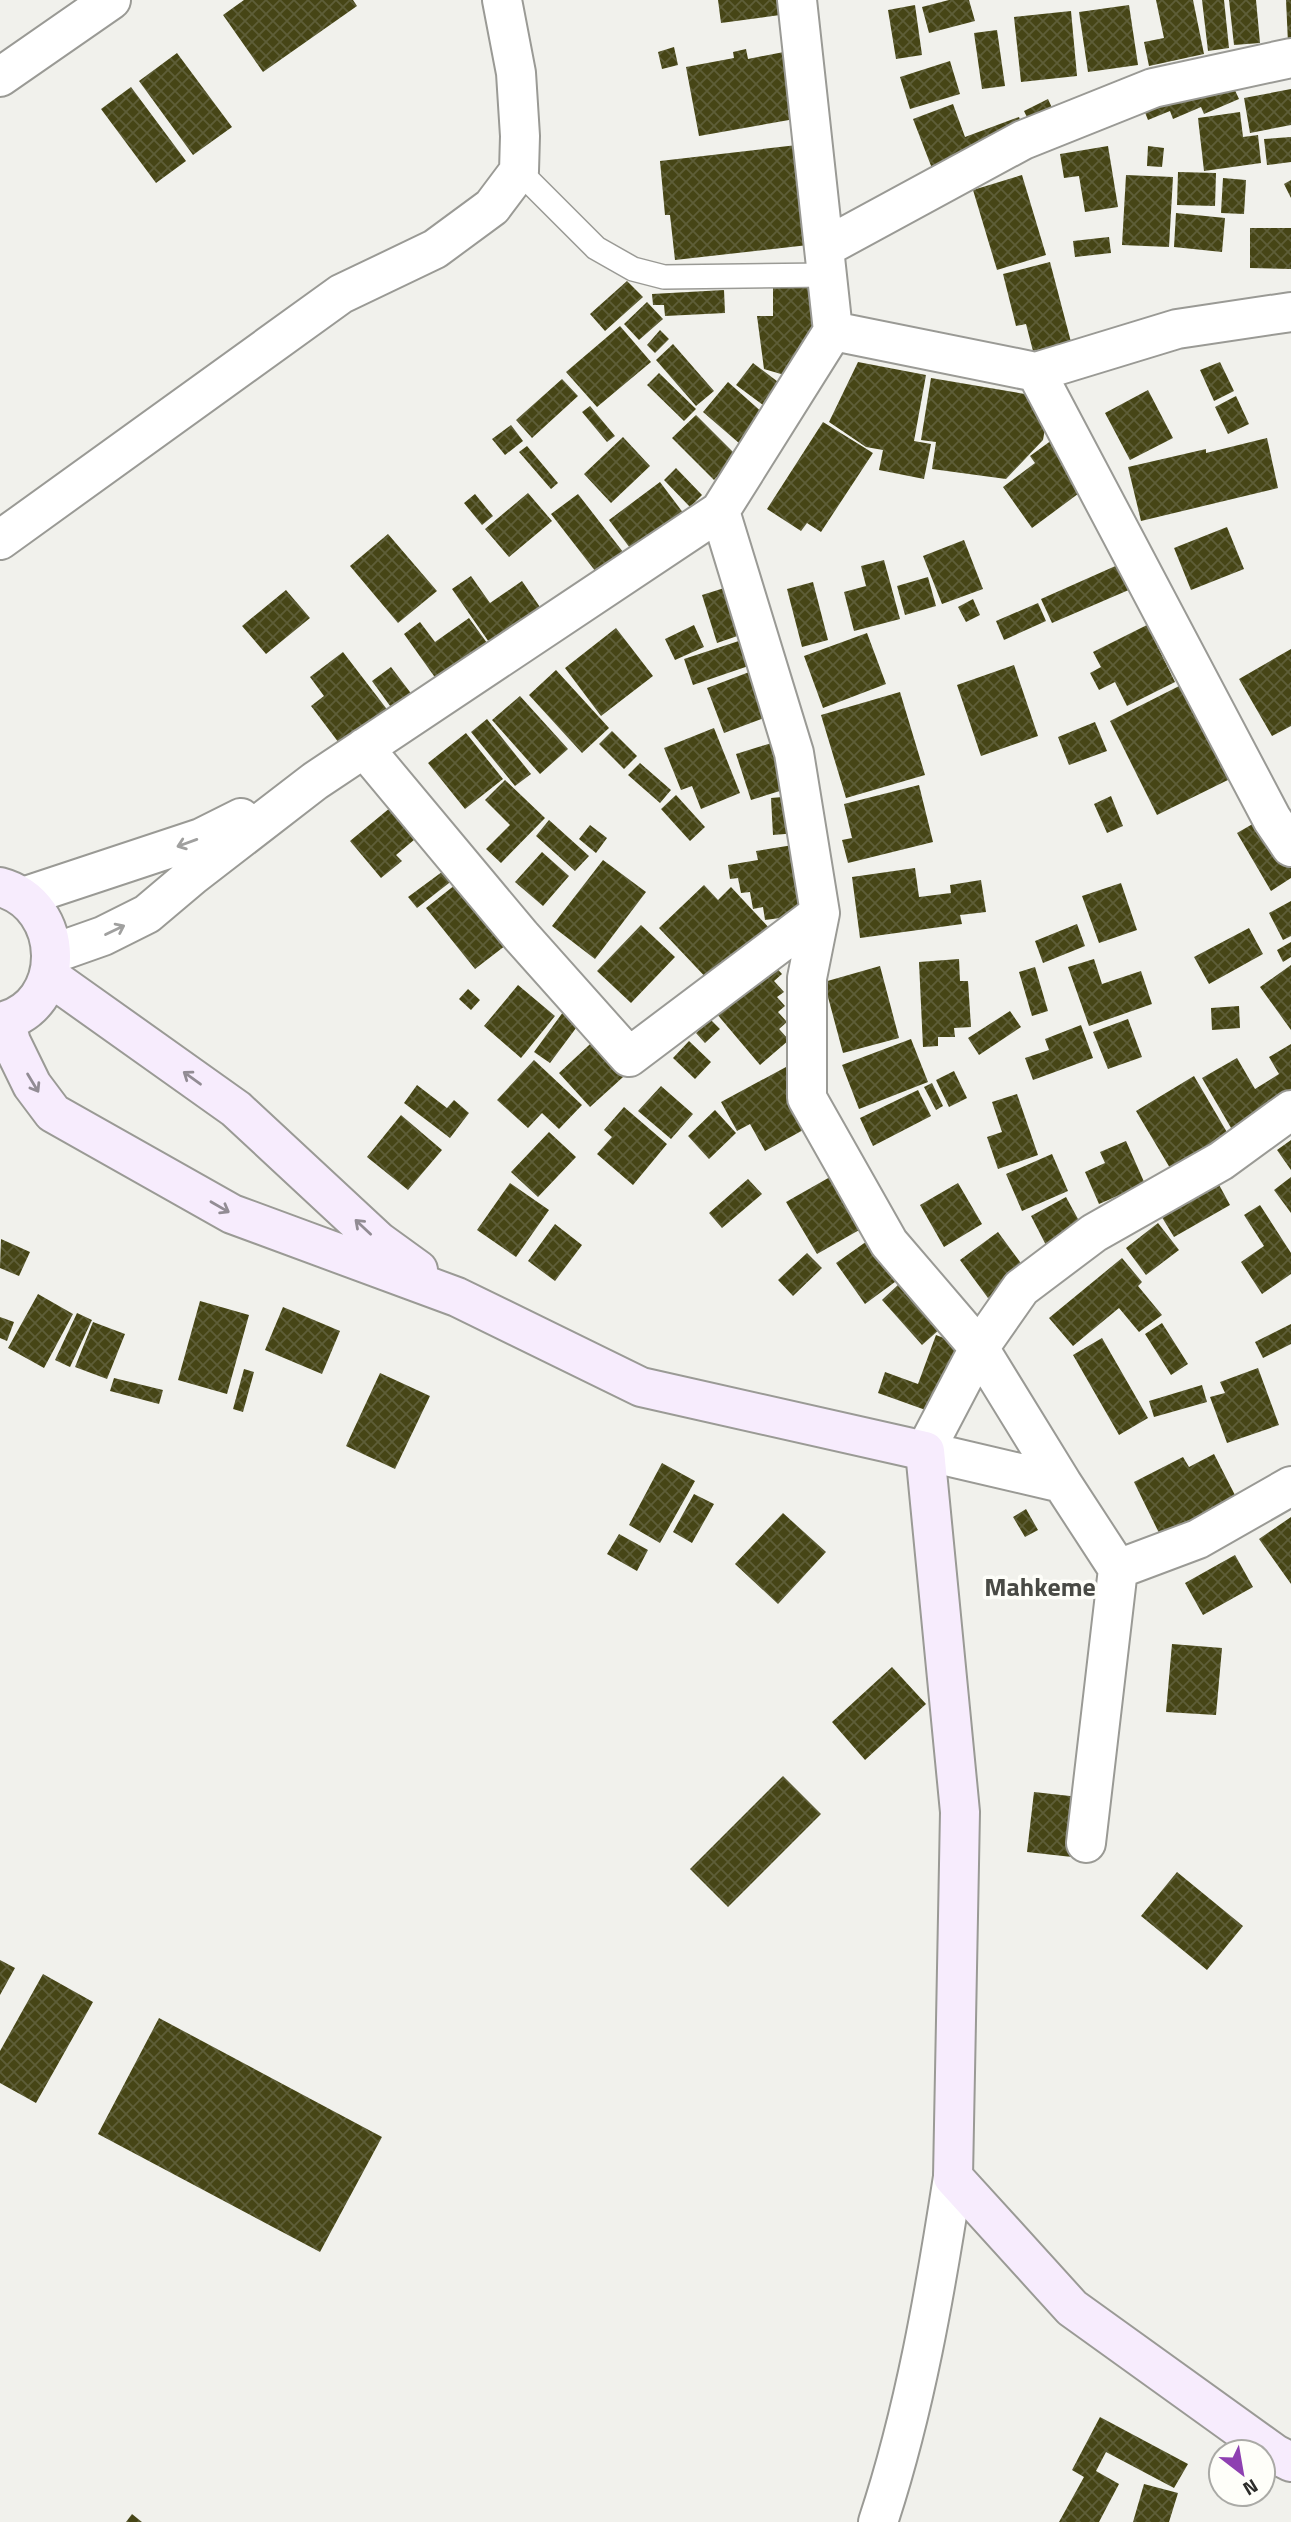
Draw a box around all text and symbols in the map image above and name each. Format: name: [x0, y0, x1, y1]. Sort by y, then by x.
one-way arrow: [177, 838, 199, 850]
one-way arrow: [104, 922, 125, 936]
one-way arrow: [183, 1071, 202, 1085]
one-way arrow: [26, 1073, 40, 1093]
one-way arrow: [209, 1200, 229, 1214]
one-way arrow: [354, 1219, 372, 1235]
district label: Mahkeme: [984, 1567, 1096, 1606]
north arrow: [1207, 2438, 1277, 2508]
text: N: [1238, 2472, 1264, 2504]

